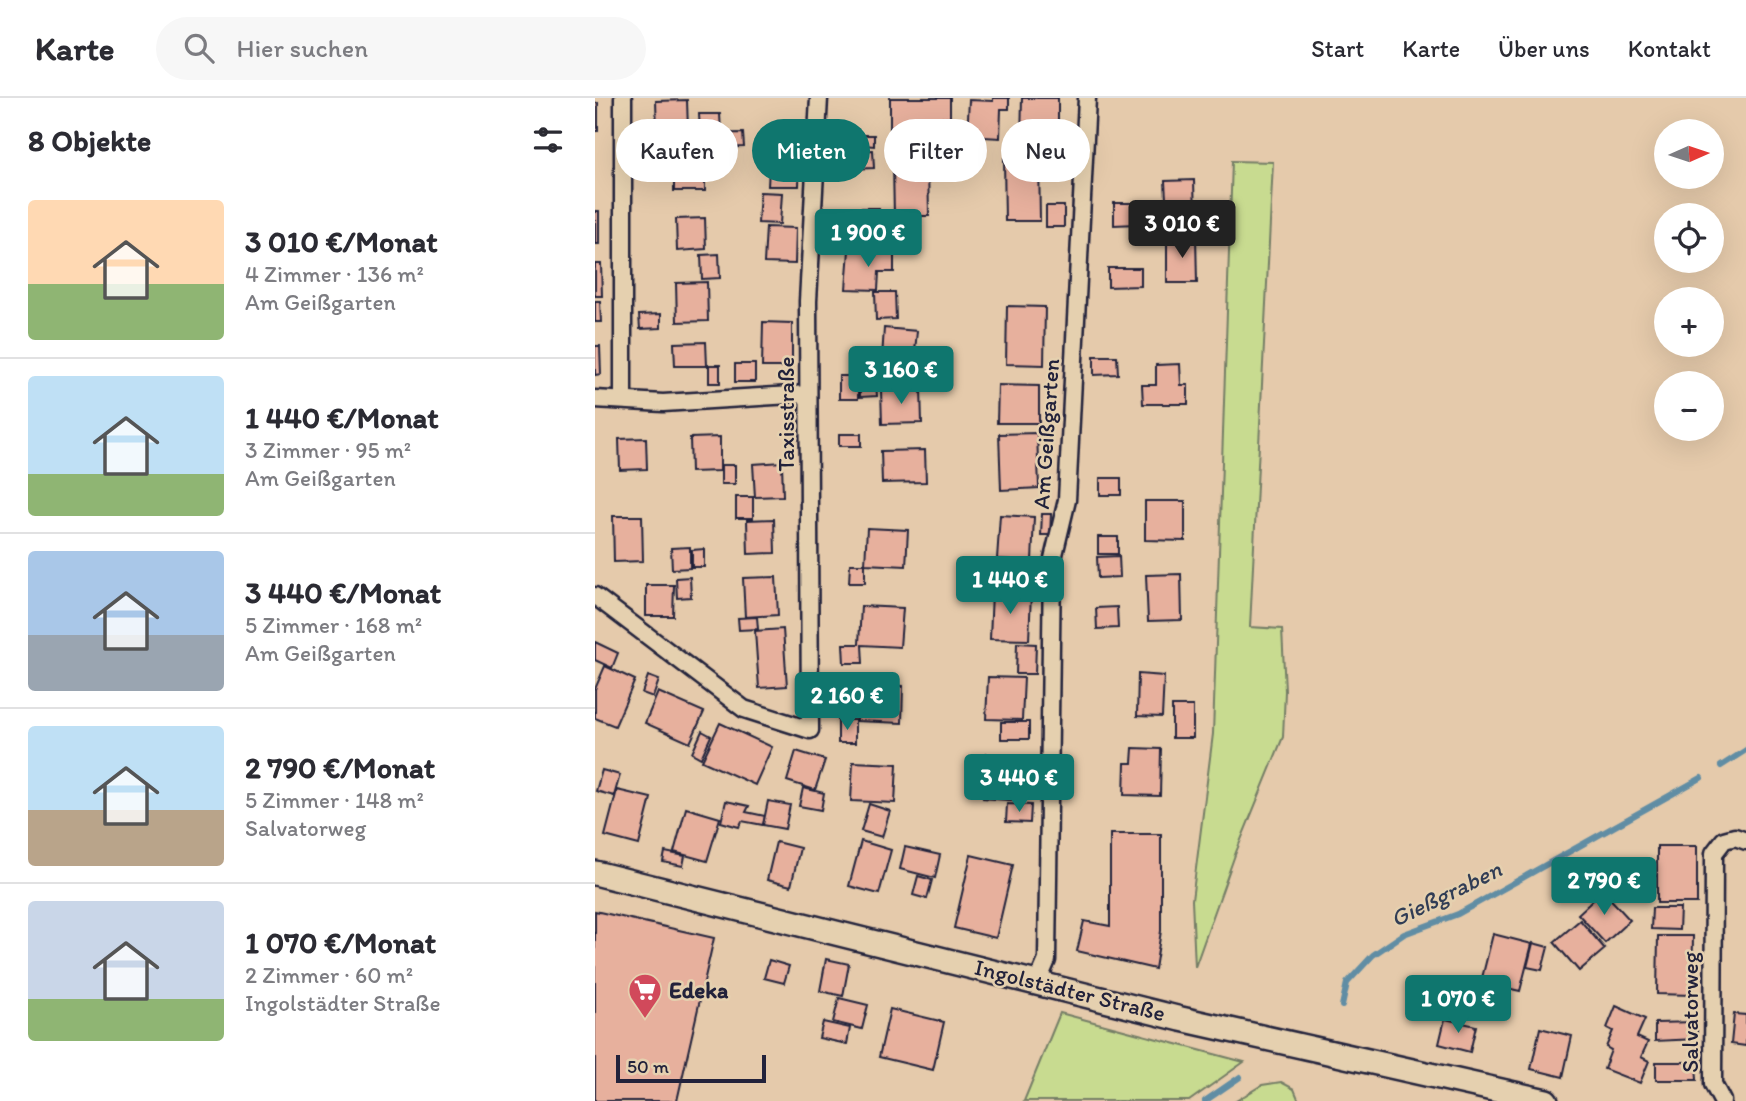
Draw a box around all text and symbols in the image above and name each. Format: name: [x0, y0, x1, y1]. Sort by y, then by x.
search box: [156, 17, 646, 80]
text: Karte: [35, 29, 114, 68]
icon: search: [180, 29, 218, 67]
text: Hier suchen: [236, 32, 368, 64]
text: Start: [1311, 34, 1364, 63]
text: Karte: [1402, 34, 1460, 63]
text: Über uns: [1498, 34, 1590, 63]
text: Kontakt: [1628, 34, 1711, 63]
chip: Kaufen: [616, 119, 738, 182]
chip: Mieten: [752, 119, 870, 182]
chip: Filter: [884, 119, 987, 182]
chip: Neu: [1001, 119, 1090, 182]
north arrow: [1654, 119, 1724, 189]
map controls: [1654, 119, 1724, 441]
icon: filters: [529, 121, 567, 159]
text: 8 Objekte: [28, 122, 151, 159]
pin: 3 010 €: [1117, 200, 1247, 260]
button: locate: [1654, 203, 1724, 273]
pin: 1 900 €: [803, 209, 933, 269]
text: 3 010 €: [1144, 209, 1220, 237]
text: 1 900 €: [831, 218, 905, 246]
text: 3 010 €/Monat: [245, 223, 437, 260]
icon: home: [84, 228, 168, 312]
text: 4 Zimmer · 136 m²: [245, 260, 424, 288]
button: +: [1654, 287, 1724, 357]
text: Am Geißgarten: [245, 288, 396, 316]
pin: 3 160 €: [836, 346, 966, 406]
text: 3 160 €: [864, 355, 938, 383]
street label: Taxisstraße: [772, 357, 800, 471]
street label: Am Geißgarten: [1027, 358, 1065, 510]
button: −: [1654, 371, 1724, 441]
text: 1 440 €/Monat: [245, 399, 439, 436]
icon: home: [84, 404, 168, 488]
text: 3 Zimmer · 95 m²: [245, 436, 411, 464]
text: Am Geißgarten: [245, 464, 396, 492]
pin: 1 440 €: [945, 556, 1075, 616]
text: 1 440 €: [972, 565, 1048, 593]
text: 3 440 €/Monat: [245, 574, 441, 611]
icon: home: [84, 579, 168, 663]
text: 5 Zimmer · 168 m²: [245, 611, 422, 639]
text: Am Geißgarten: [245, 639, 396, 667]
pin: 2 160 €: [782, 672, 912, 732]
text: 2 160 €: [811, 681, 883, 709]
text: 2 790 €/Monat: [245, 749, 435, 786]
icon: home: [84, 754, 168, 838]
pin: 3 440 €: [954, 754, 1084, 814]
text: 3 440 €: [980, 763, 1058, 791]
text: 5 Zimmer · 148 m²: [245, 786, 424, 814]
text: Salvatorweg: [245, 814, 366, 842]
water label: Gießgraben: [1385, 854, 1507, 933]
pin: 2 790 €: [1539, 858, 1669, 917]
text: 2 790 €: [1567, 866, 1641, 894]
text: 1 070 €/Monat: [245, 924, 436, 961]
icon: home: [84, 929, 168, 1013]
street label: Salvatorweg: [1676, 951, 1704, 1073]
street label: Ingolstädter Straße: [972, 953, 1168, 1027]
text: 2 Zimmer · 60 m²: [245, 961, 413, 989]
supermarket icon: Edeka: [626, 971, 664, 1020]
place label: Edeka: [669, 976, 729, 1004]
pin: 1 070 €: [1393, 976, 1523, 1035]
text: 1 070 €: [1421, 984, 1495, 1012]
text: Ingolstädter Straße: [245, 989, 441, 1017]
scale bar: [616, 1052, 767, 1084]
text: 50 m: [627, 1055, 669, 1078]

